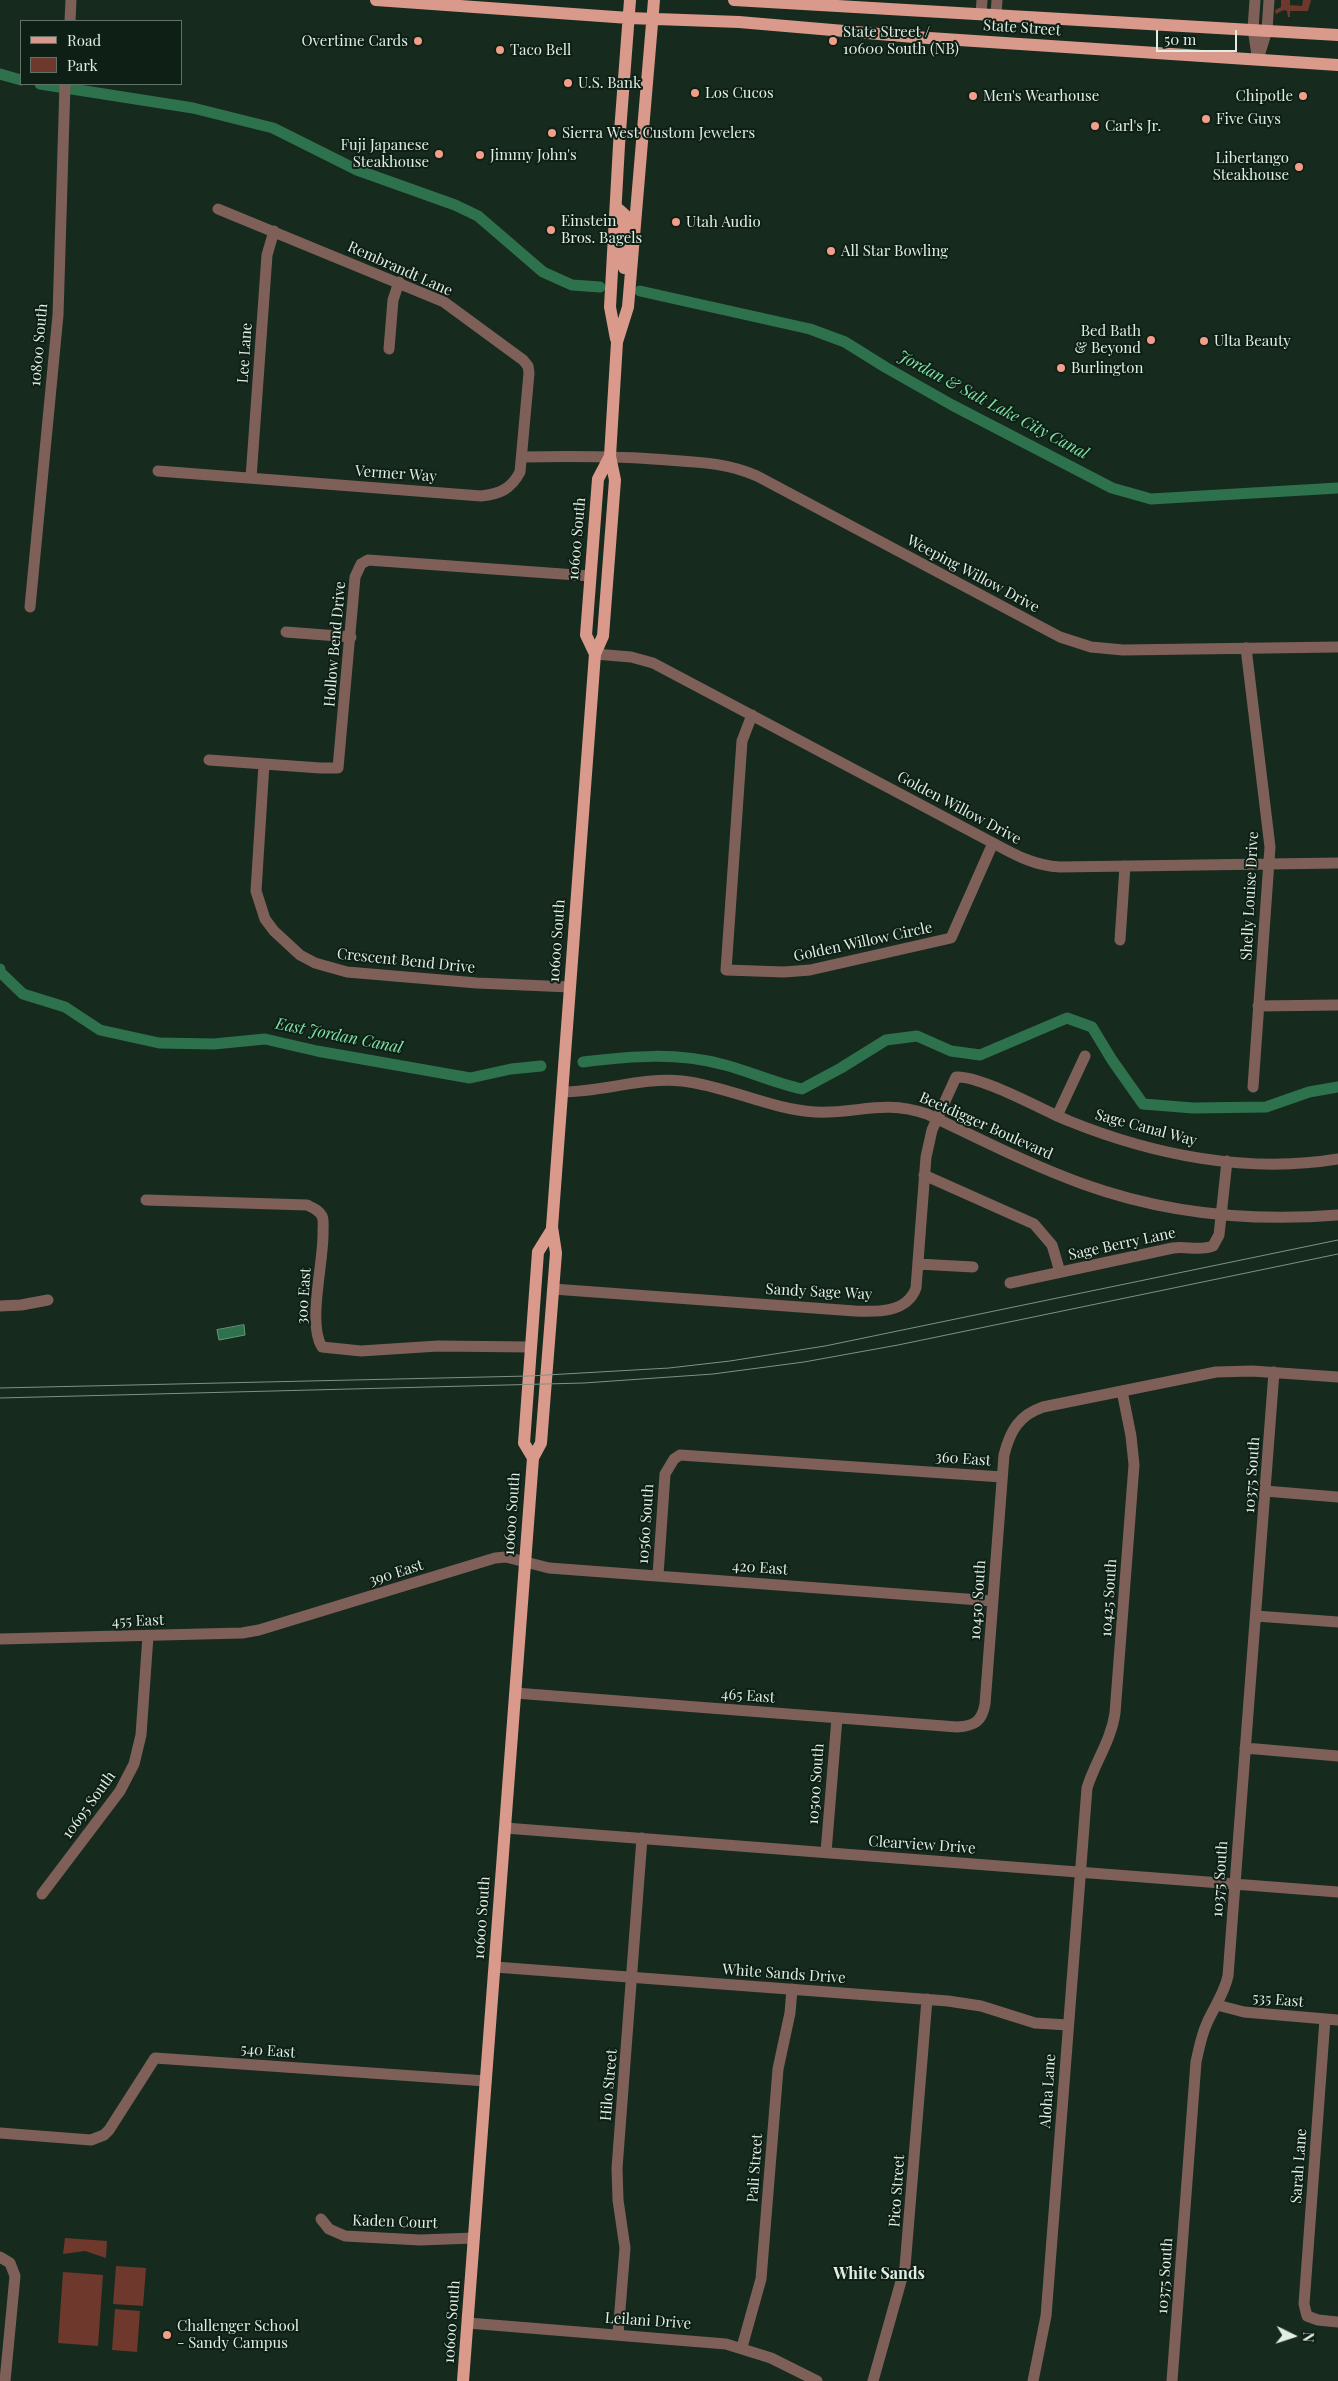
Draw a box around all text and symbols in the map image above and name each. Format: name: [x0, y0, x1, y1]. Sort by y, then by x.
street label: State Street: [983, 16, 1061, 40]
legend: [20, 20, 182, 85]
scale bar: [1158, 20, 1239, 52]
place label: State Street / 10600 South (NB): [843, 23, 959, 58]
text: 50 m: [1164, 29, 1196, 49]
text: Road: [67, 30, 101, 50]
place label: Overtime Cards: [301, 32, 408, 50]
marker: Overtime Cards: [412, 35, 424, 47]
marker: State Street / 10600 South (NB): [827, 35, 839, 47]
place label: Taco Bell: [510, 41, 571, 59]
marker: Taco Bell: [494, 44, 506, 56]
text: Park: [67, 55, 98, 75]
place label: U.S. Bank: [578, 74, 641, 92]
marker: U.S. Bank: [562, 77, 574, 89]
place label: Los Cucos: [705, 84, 774, 102]
marker: Los Cucos: [689, 87, 701, 99]
place label: Men's Wearhouse: [983, 87, 1099, 105]
place label: Chipotle: [1235, 87, 1293, 105]
marker: Men's Wearhouse: [967, 90, 979, 102]
marker: Chipotle: [1297, 90, 1309, 102]
place label: Five Guys: [1216, 110, 1281, 128]
marker: Five Guys: [1200, 113, 1212, 125]
place label: Carl's Jr.: [1105, 117, 1161, 135]
marker: Carl's Jr.: [1089, 120, 1101, 132]
place label: Sierra West Custom Jewelers: [562, 124, 755, 142]
marker: Sierra West Custom Jewelers: [546, 127, 558, 139]
place label: Fuji Japanese Steakhouse: [341, 136, 429, 171]
place label: Jimmy John's: [490, 146, 577, 164]
marker: Fuji Japanese Steakhouse: [433, 148, 445, 160]
marker: Jimmy John's: [474, 149, 486, 161]
place label: Libertango Steakhouse: [1213, 149, 1289, 184]
marker: Libertango Steakhouse: [1293, 161, 1305, 173]
place label: Einstein Bros. Bagels: [561, 212, 642, 247]
place label: Utah Audio: [686, 213, 761, 231]
marker: Utah Audio: [670, 216, 682, 228]
marker: Einstein Bros. Bagels: [545, 224, 557, 236]
street label: Rembrandt Lane: [345, 238, 455, 300]
place label: All Star Bowling: [841, 242, 948, 260]
marker: All Star Bowling: [825, 245, 837, 257]
street label: 10800 South: [26, 303, 52, 387]
street label: Lee Lane: [234, 322, 256, 384]
place label: Bed Bath & Beyond: [1075, 322, 1141, 357]
place label: Ulta Beauty: [1214, 332, 1291, 350]
marker: Bed Bath & Beyond: [1145, 334, 1157, 346]
marker: Ulta Beauty: [1198, 335, 1210, 347]
water label: Jordan & Salt Lake City Canal: [894, 347, 1092, 463]
place label: Burlington: [1071, 359, 1143, 377]
marker: Burlington: [1055, 362, 1067, 374]
street label: Vermer Way: [355, 462, 437, 486]
street label: 10600 South: [564, 497, 590, 581]
street label: Weeping Willow Drive: [904, 531, 1042, 617]
street label: Hollow Bend Drive: [321, 580, 349, 708]
street label: Golden Willow Drive: [894, 768, 1024, 848]
street label: Shelly Louise Drive: [1238, 831, 1262, 961]
street label: 10600 South: [545, 899, 569, 983]
street label: Golden Willow Circle: [792, 919, 934, 965]
street label: Crescent Bend Drive: [336, 945, 476, 977]
water label: East Jordan Canal: [274, 1014, 404, 1058]
street label: Beetdigger Boulevard: [916, 1088, 1056, 1164]
street label: Sage Canal Way: [1093, 1106, 1199, 1150]
street label: Sage Berry Lane: [1067, 1224, 1177, 1264]
street label: 300 East: [293, 1267, 315, 1325]
street label: Sandy Sage Way: [765, 1280, 873, 1304]
street label: 10375 South: [1240, 1436, 1264, 1514]
street label: 360 East: [935, 1448, 991, 1470]
street label: 10600 South: [500, 1472, 524, 1556]
street label: 10560 South: [634, 1483, 658, 1565]
street label: 390 East: [367, 1556, 425, 1590]
street label: 420 East: [731, 1557, 789, 1579]
street label: 10425 South: [1097, 1558, 1121, 1638]
street label: 10450 South: [966, 1559, 990, 1641]
street label: 455 East: [112, 1611, 164, 1631]
street label: 465 East: [721, 1685, 775, 1707]
street label: 10500 South: [804, 1743, 828, 1825]
street label: 10695 South: [58, 1768, 120, 1842]
street label: Clearview Drive: [868, 1832, 976, 1858]
street label: 10375 South: [1208, 1840, 1232, 1918]
street label: 10600 South: [470, 1876, 494, 1960]
street label: White Sands Drive: [722, 1961, 846, 1987]
street label: 535 East: [1252, 1989, 1304, 2011]
street label: 540 East: [240, 2040, 296, 2062]
street label: Hilo Street: [597, 2048, 621, 2122]
street label: Aloha Lane: [1036, 2053, 1060, 2129]
street label: Sarah Lane: [1287, 2128, 1311, 2204]
street label: Pali Street: [744, 2133, 766, 2203]
street label: Pico Street: [885, 2154, 909, 2228]
street label: Kaden Court: [352, 2212, 438, 2232]
street label: 10375 South: [1153, 2237, 1177, 2315]
district label: White Sands: [833, 2264, 925, 2284]
street label: 10600 South: [440, 2280, 464, 2364]
street label: Leilani Drive: [604, 2309, 692, 2333]
north arrow: [1268, 2311, 1318, 2361]
place label: Challenger School - Sandy Campus: [177, 2317, 299, 2352]
marker: Challenger School - Sandy Campus: [161, 2329, 173, 2341]
text: N: [1299, 2331, 1318, 2343]

